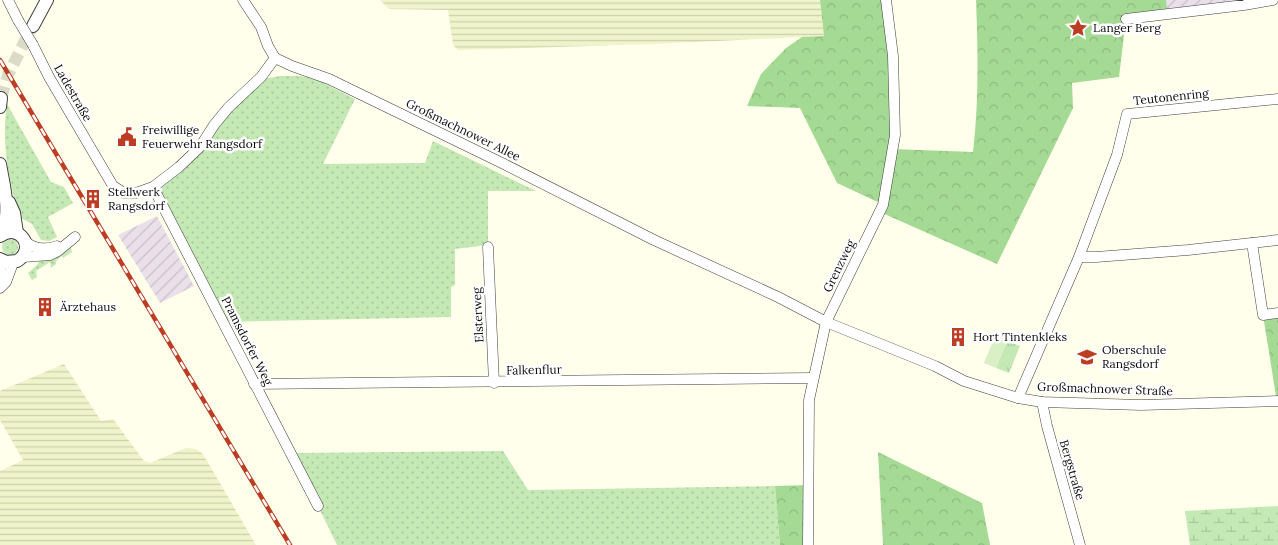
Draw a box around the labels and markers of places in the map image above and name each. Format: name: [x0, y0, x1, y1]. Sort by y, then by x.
place icon: Langer Berg: [1067, 17, 1089, 39]
place label: Langer Berg: [1093, 20, 1161, 35]
place label: Freiwillige Feuerwehr Rangsdorf: [142, 122, 263, 151]
public building icon: Freiwillige Feuerwehr Rangsdorf: [116, 126, 138, 148]
place label: Stellwerk Rangsdorf: [108, 184, 166, 213]
building icon: Stellwerk Rangsdorf: [82, 188, 104, 210]
building icon: Ärztehaus: [34, 296, 56, 318]
place label: Ärztehaus: [59, 299, 116, 314]
building icon: Hort Tintenkleks: [947, 326, 969, 348]
place label: Hort Tintenkleks: [973, 329, 1068, 344]
place label: Oberschule Rangsdorf: [1102, 342, 1167, 371]
school or university icon: Oberschule Rangsdorf: [1076, 346, 1098, 368]

